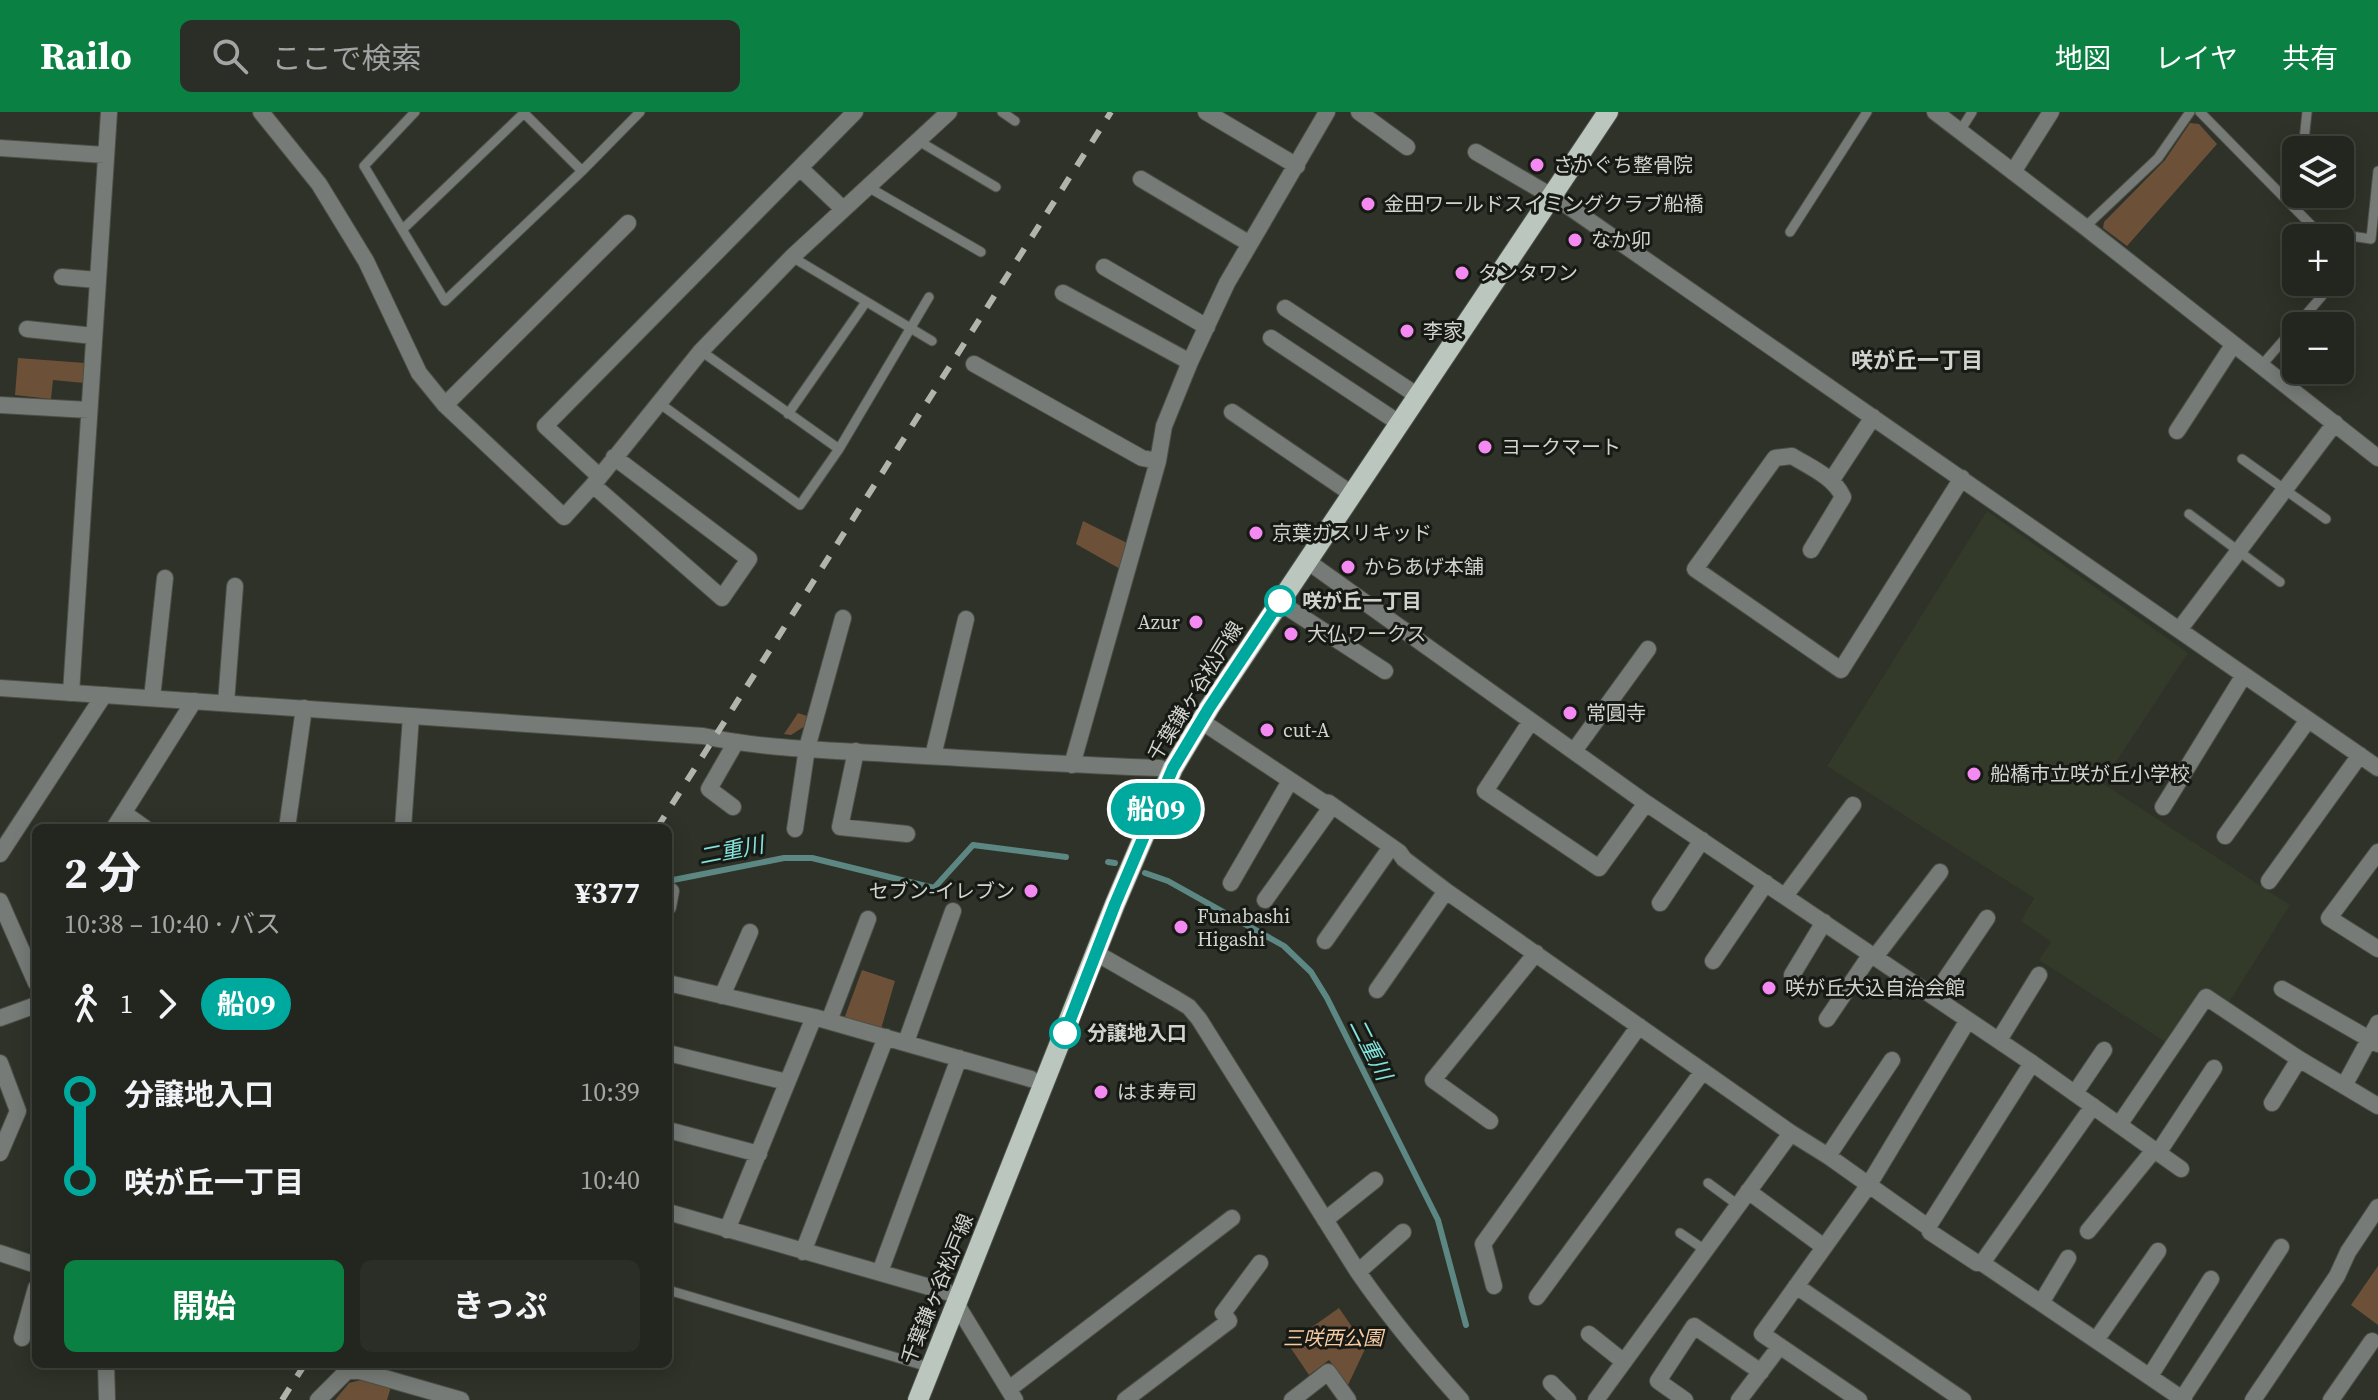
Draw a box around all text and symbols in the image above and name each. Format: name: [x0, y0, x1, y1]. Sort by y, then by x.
search box: [180, 20, 740, 92]
text: Railo: [40, 30, 132, 82]
icon: search: [208, 34, 252, 78]
text: ここで検索: [272, 38, 422, 79]
text: 地図: [2055, 39, 2111, 77]
text: レイヤ: [2155, 39, 2238, 77]
text: 共有: [2282, 39, 2338, 77]
map controls: [2282, 136, 2354, 384]
button: layers: [2282, 136, 2354, 208]
place label: さかぐち整骨院: [1553, 151, 1693, 179]
marker: さかぐち整骨院: [1528, 156, 1546, 174]
place label: 金田ワールドスイミングクラブ船橋: [1384, 190, 1704, 218]
marker: 金田ワールドスイミングクラブ船橋: [1359, 195, 1377, 213]
button: +: [2282, 224, 2354, 296]
place label: なか卯: [1591, 226, 1651, 254]
marker: なか卯: [1566, 231, 1584, 249]
place label: タンタワン: [1478, 259, 1578, 287]
marker: タンタワン: [1453, 264, 1471, 282]
button: −: [2282, 312, 2354, 384]
place label: 李家: [1423, 317, 1463, 345]
marker: 李家: [1398, 322, 1416, 340]
district label: 咲が丘一丁目: [1851, 345, 1983, 375]
place label: ヨークマート: [1501, 433, 1621, 461]
marker: ヨークマート: [1476, 438, 1494, 456]
place label: 京葉ガスリキッド: [1272, 519, 1432, 547]
marker: 京葉ガスリキッド: [1247, 524, 1265, 542]
place label: からあげ本舗: [1364, 553, 1484, 581]
marker: からあげ本舗: [1339, 558, 1357, 576]
marker: 咲が丘一丁目: [1265, 586, 1295, 616]
place label: 咲が丘一丁目: [1302, 587, 1422, 615]
place label: Azur: [1137, 608, 1181, 636]
marker: Azur: [1187, 613, 1205, 631]
street label: 千葉鎌ヶ谷松戸線: [1141, 616, 1249, 766]
place label: 大仏ワークス: [1307, 620, 1426, 648]
marker: 大仏ワークス: [1282, 625, 1300, 643]
place label: 常圓寺: [1586, 699, 1646, 727]
marker: 常圓寺: [1561, 704, 1579, 722]
place label: cut-A: [1283, 716, 1331, 744]
marker: cut-A: [1258, 721, 1276, 739]
place label: 船橋市立咲が丘小学校: [1990, 760, 2190, 788]
marker: 船橋市立咲が丘小学校: [1965, 765, 1983, 783]
line badge: 船09: [1110, 783, 1202, 835]
text: 船09: [1127, 790, 1185, 828]
water label: 二重川: [696, 829, 768, 871]
text: 2 分: [64, 842, 141, 903]
text: ¥377: [575, 872, 640, 913]
place label: セブン-イレブン: [869, 877, 1015, 905]
marker: セブン-イレブン: [1022, 882, 1040, 900]
place label: Funabashi Higashi: [1197, 902, 1290, 953]
text: 10:38 – 10:40 · バス: [64, 906, 281, 942]
marker: Funabashi Higashi: [1172, 918, 1190, 936]
place label: 咲が丘大込自治会館: [1785, 974, 1965, 1002]
marker: 咲が丘大込自治会館: [1760, 979, 1778, 997]
icon: walk: [64, 982, 108, 1026]
icon: forward: [145, 982, 189, 1026]
text: 船09: [217, 985, 275, 1023]
text: 1: [120, 986, 133, 1022]
water label: 二重川: [1343, 1013, 1400, 1087]
marker: 分譲地入口: [1050, 1018, 1080, 1048]
place label: 分譲地入口: [1087, 1019, 1187, 1047]
text: 分譲地入口: [124, 1074, 274, 1115]
text: 10:39: [580, 1074, 640, 1110]
place label: はま寿司: [1117, 1078, 1197, 1106]
marker: はま寿司: [1092, 1083, 1110, 1101]
text: 咲が丘一丁目: [124, 1162, 304, 1203]
text: 10:40: [580, 1162, 640, 1198]
street label: 千葉鎌ヶ谷松戸線: [894, 1210, 980, 1368]
button: 開始: [64, 1260, 344, 1352]
button: きっぷ: [360, 1260, 640, 1352]
park label: 三咲西公園: [1283, 1324, 1386, 1352]

